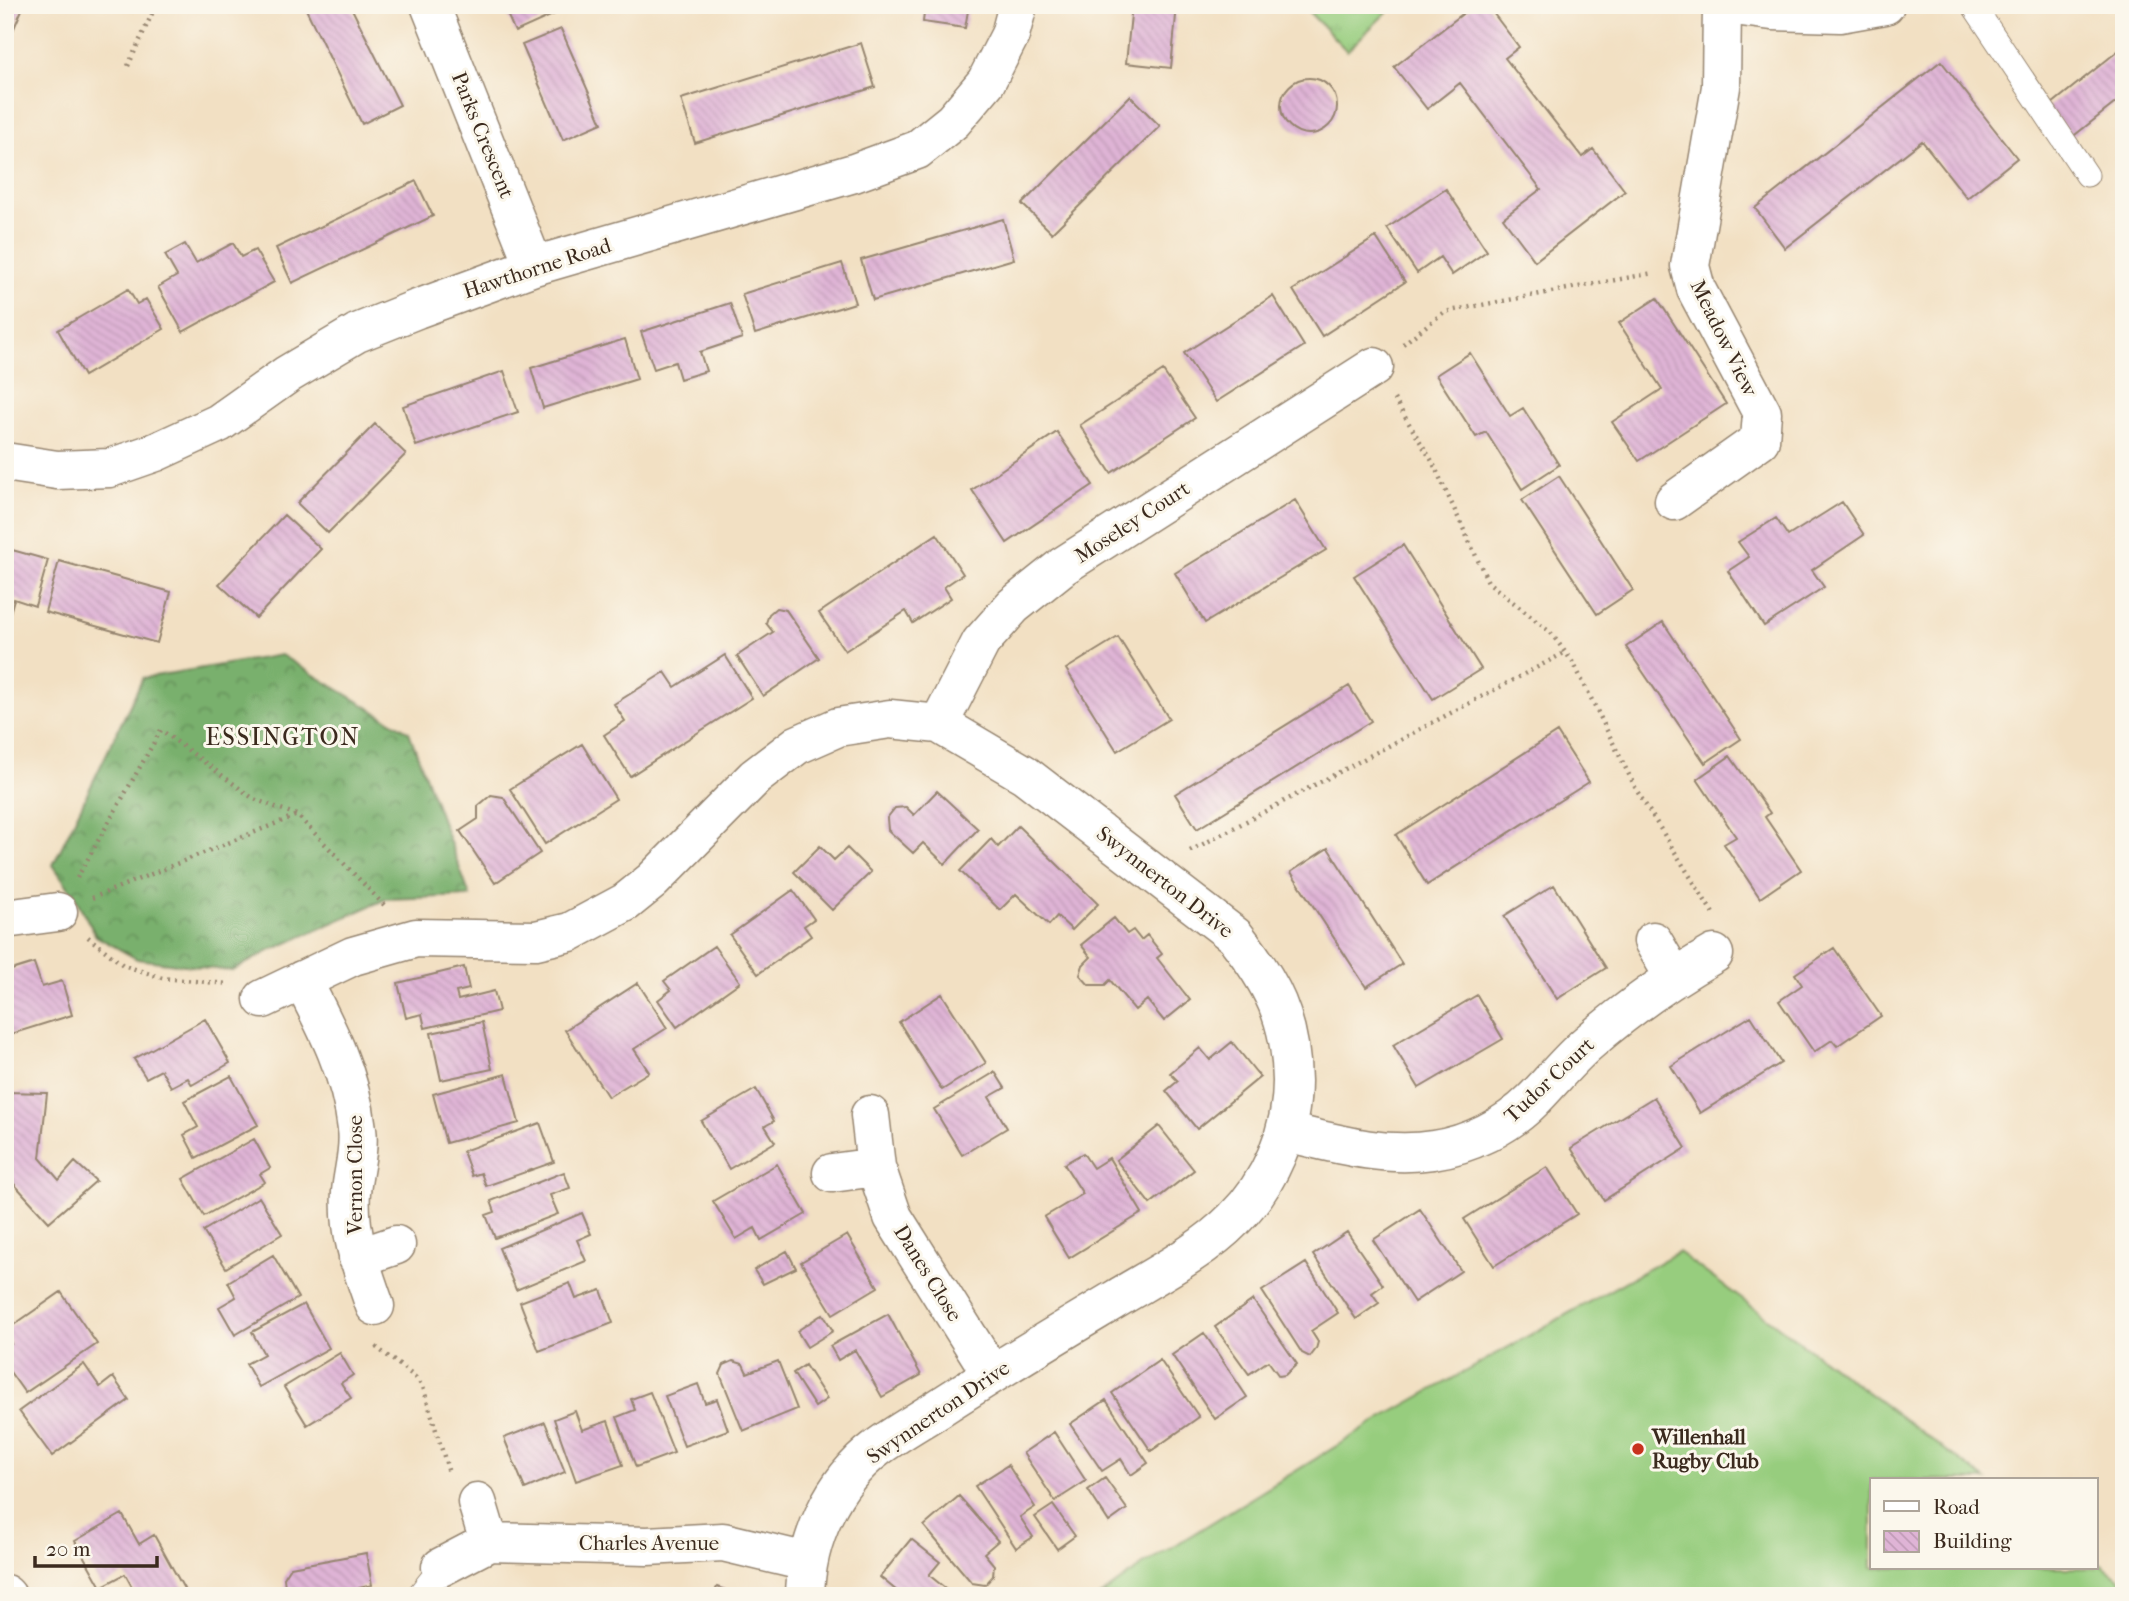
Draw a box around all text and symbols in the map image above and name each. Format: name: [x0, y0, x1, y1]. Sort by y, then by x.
street label: Parks Crescent: [447, 68, 519, 202]
street label: Hawthorne Road: [460, 233, 614, 303]
street label: Meadow View: [1686, 276, 1763, 401]
street label: Moseley Court: [1070, 476, 1194, 568]
district label: ESSINGTON: [206, 723, 360, 751]
street label: Swynnerton Drive: [1092, 821, 1238, 943]
street label: Tudor Court: [1499, 1032, 1599, 1128]
street label: Vernon Close: [343, 1115, 367, 1236]
street label: Danes Close: [889, 1220, 967, 1326]
street label: Swynnerton Drive: [862, 1355, 1014, 1469]
place label: Willenhall Rugby Club: [1651, 1425, 1759, 1473]
marker: Willenhall Rugby Club: [1630, 1441, 1646, 1457]
legend: [1870, 1478, 2098, 1570]
text: Road: [1933, 1495, 1980, 1519]
scale bar: [35, 1524, 158, 1568]
text: Building: [1933, 1529, 2012, 1553]
street label: Charles Avenue: [579, 1531, 719, 1555]
text: 20 m: [46, 1537, 91, 1561]

